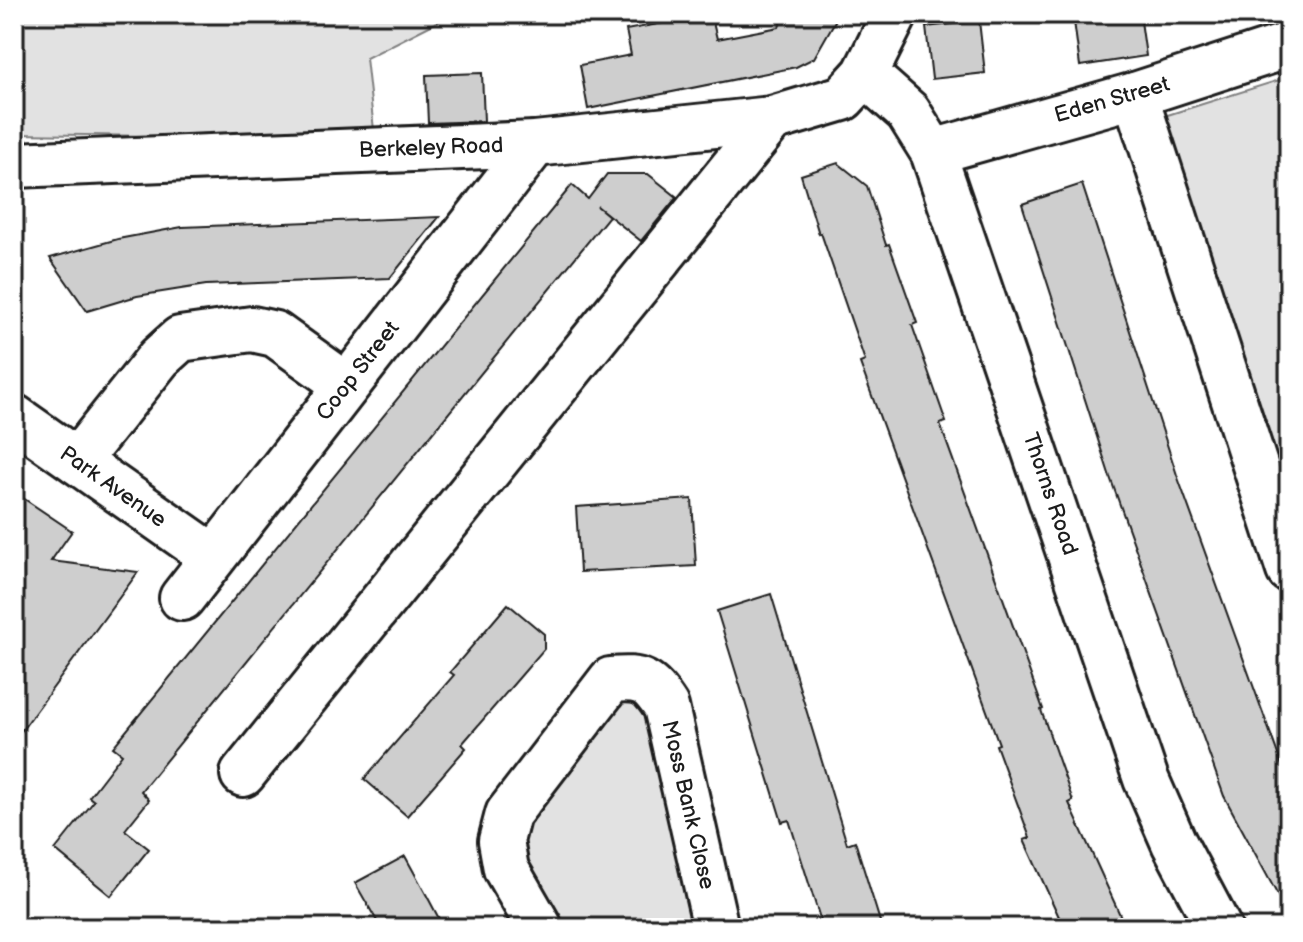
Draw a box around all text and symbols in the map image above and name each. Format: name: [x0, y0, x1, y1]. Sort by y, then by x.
street label: Eden Street: [1051, 71, 1173, 129]
street label: Berkeley Road: [358, 132, 504, 164]
street label: Coop Street: [311, 315, 406, 426]
street label: Thorns Road: [1016, 429, 1084, 559]
street label: Park Avenue: [55, 440, 171, 534]
street label: Moss Bank Close: [655, 718, 721, 892]

